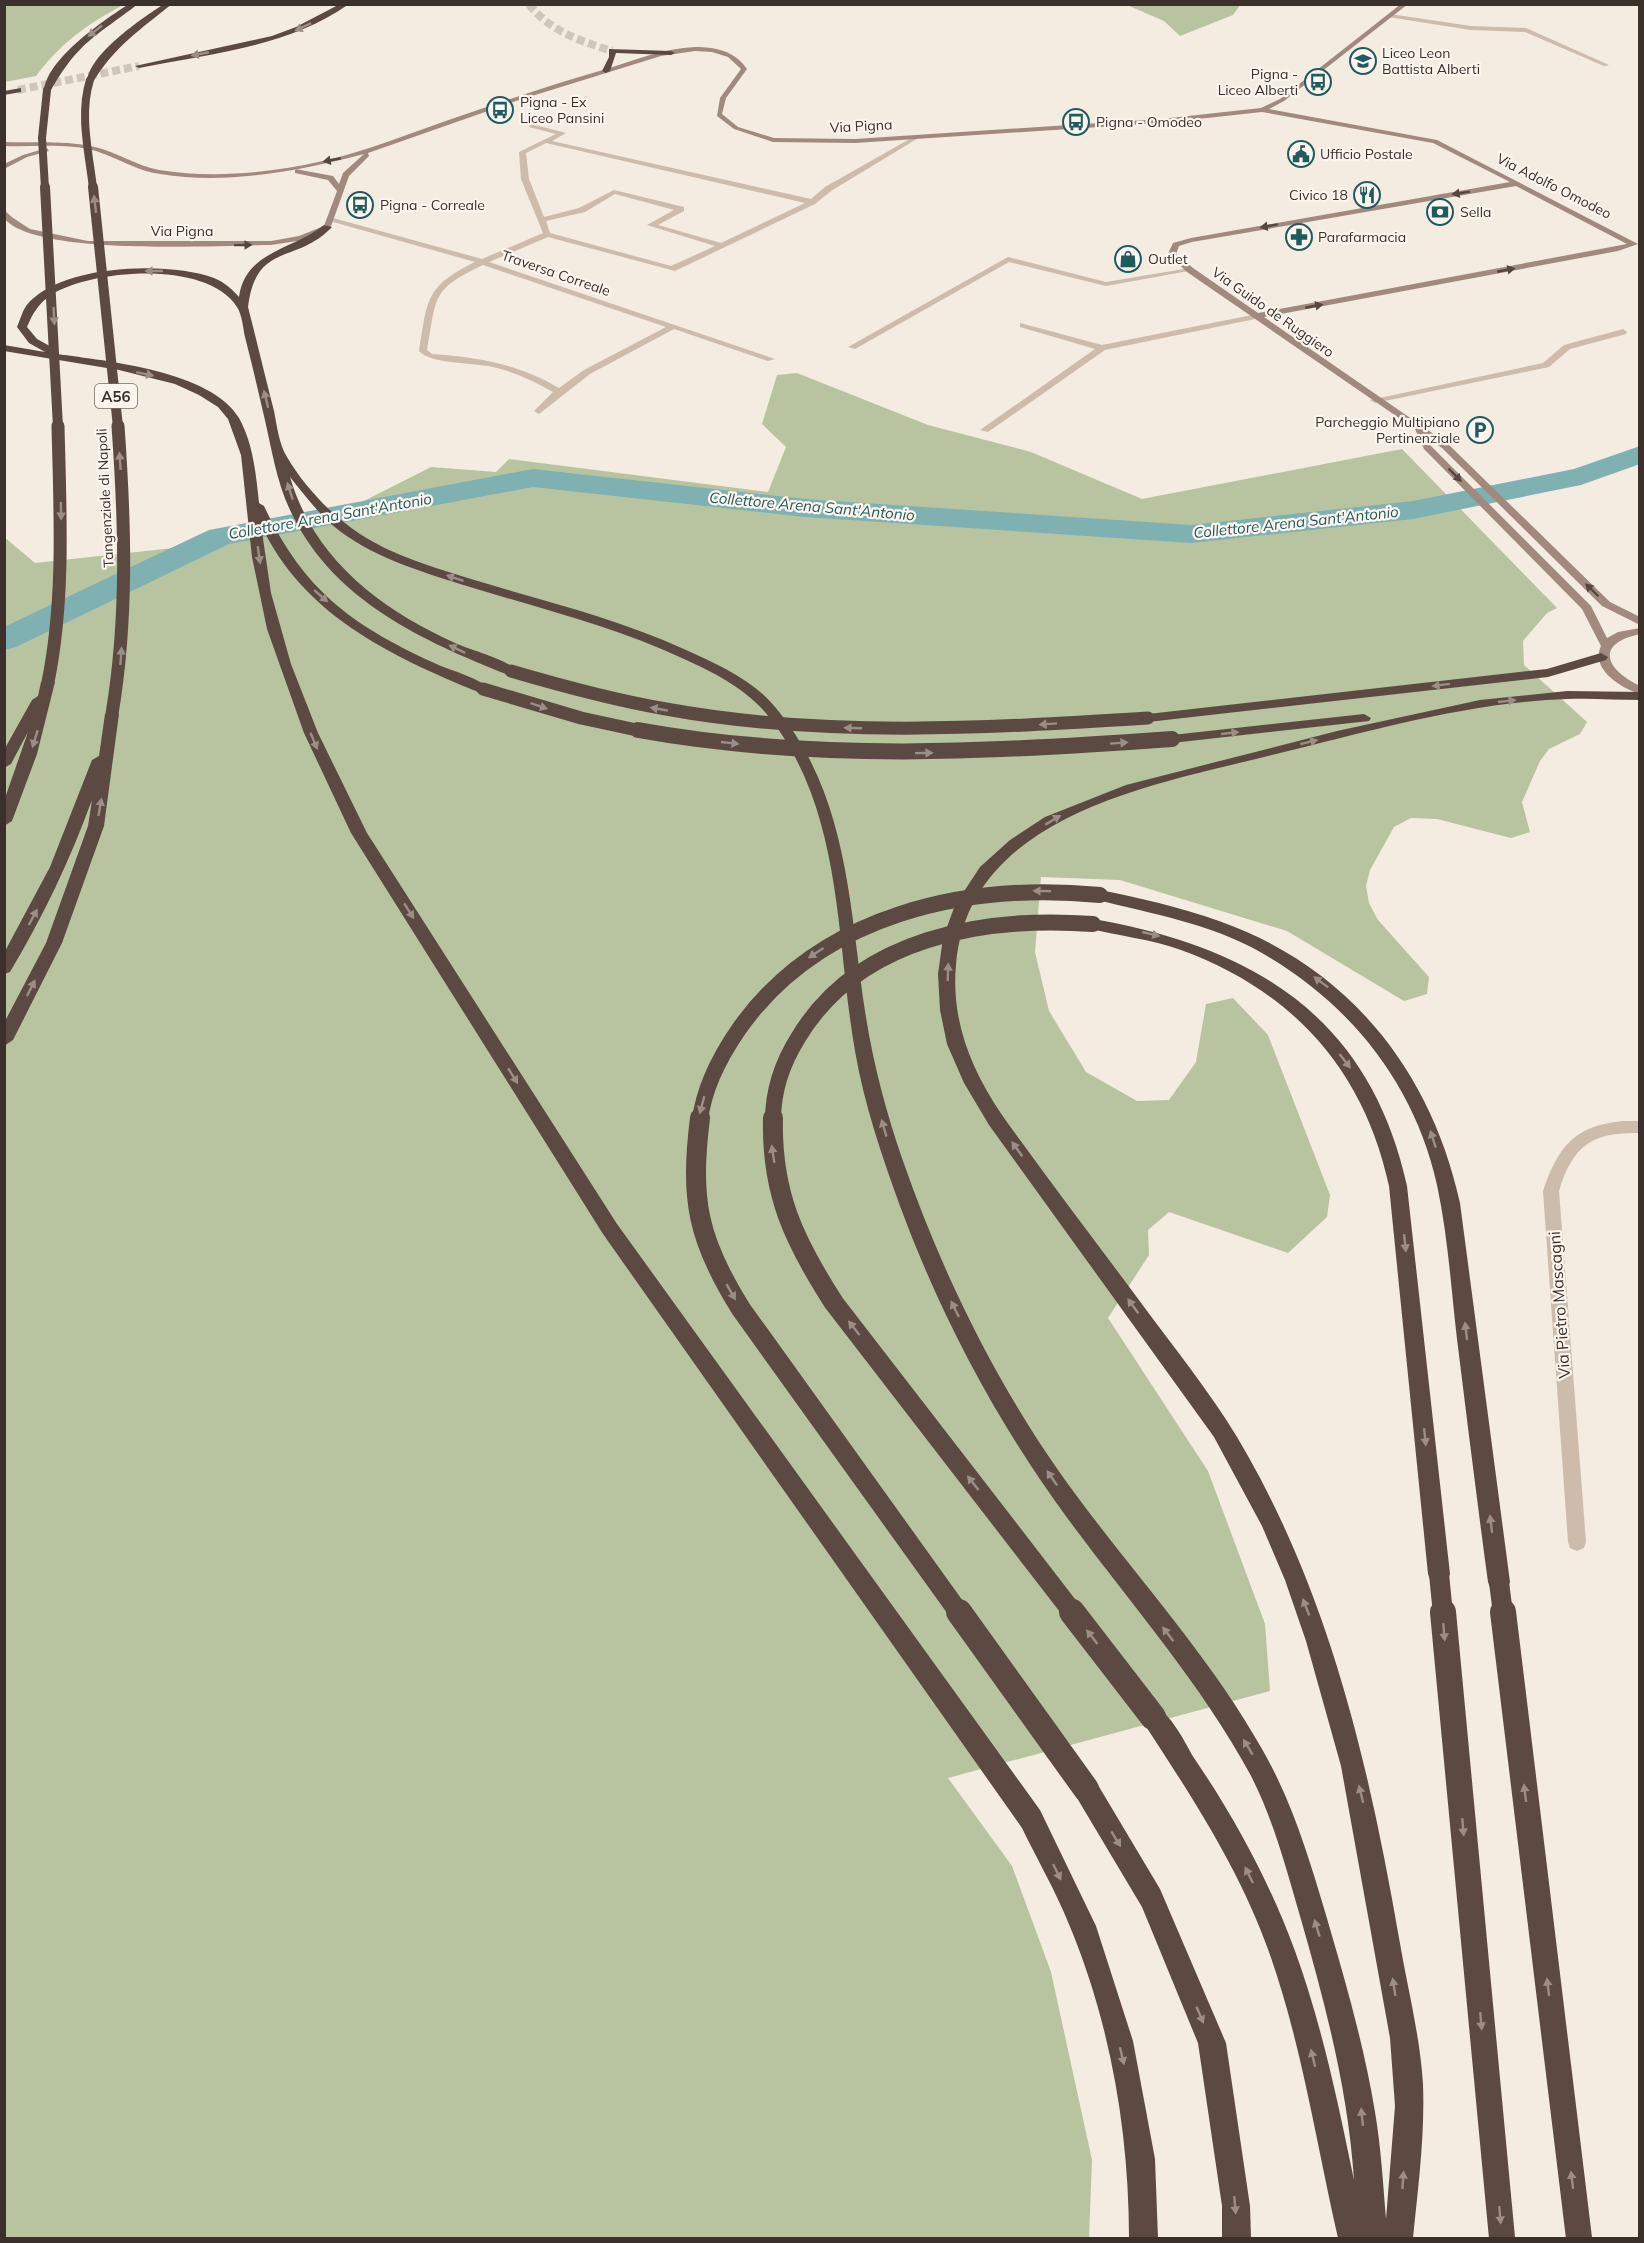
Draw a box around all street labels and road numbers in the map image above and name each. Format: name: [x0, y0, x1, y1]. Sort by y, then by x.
street label: Via Pigna: [829, 115, 893, 137]
street label: Via Adolfo Omodeo: [1494, 149, 1614, 223]
street label: Via Pigna: [151, 222, 213, 240]
street label: Traversa Correale: [499, 246, 613, 300]
street label: Via Guido de Ruggiero: [1208, 263, 1338, 361]
road number: A56: [95, 384, 137, 408]
street label: Tangenziale di Napoli: [92, 428, 118, 568]
street label: Via Pietro Mascagni: [1544, 1231, 1574, 1379]

